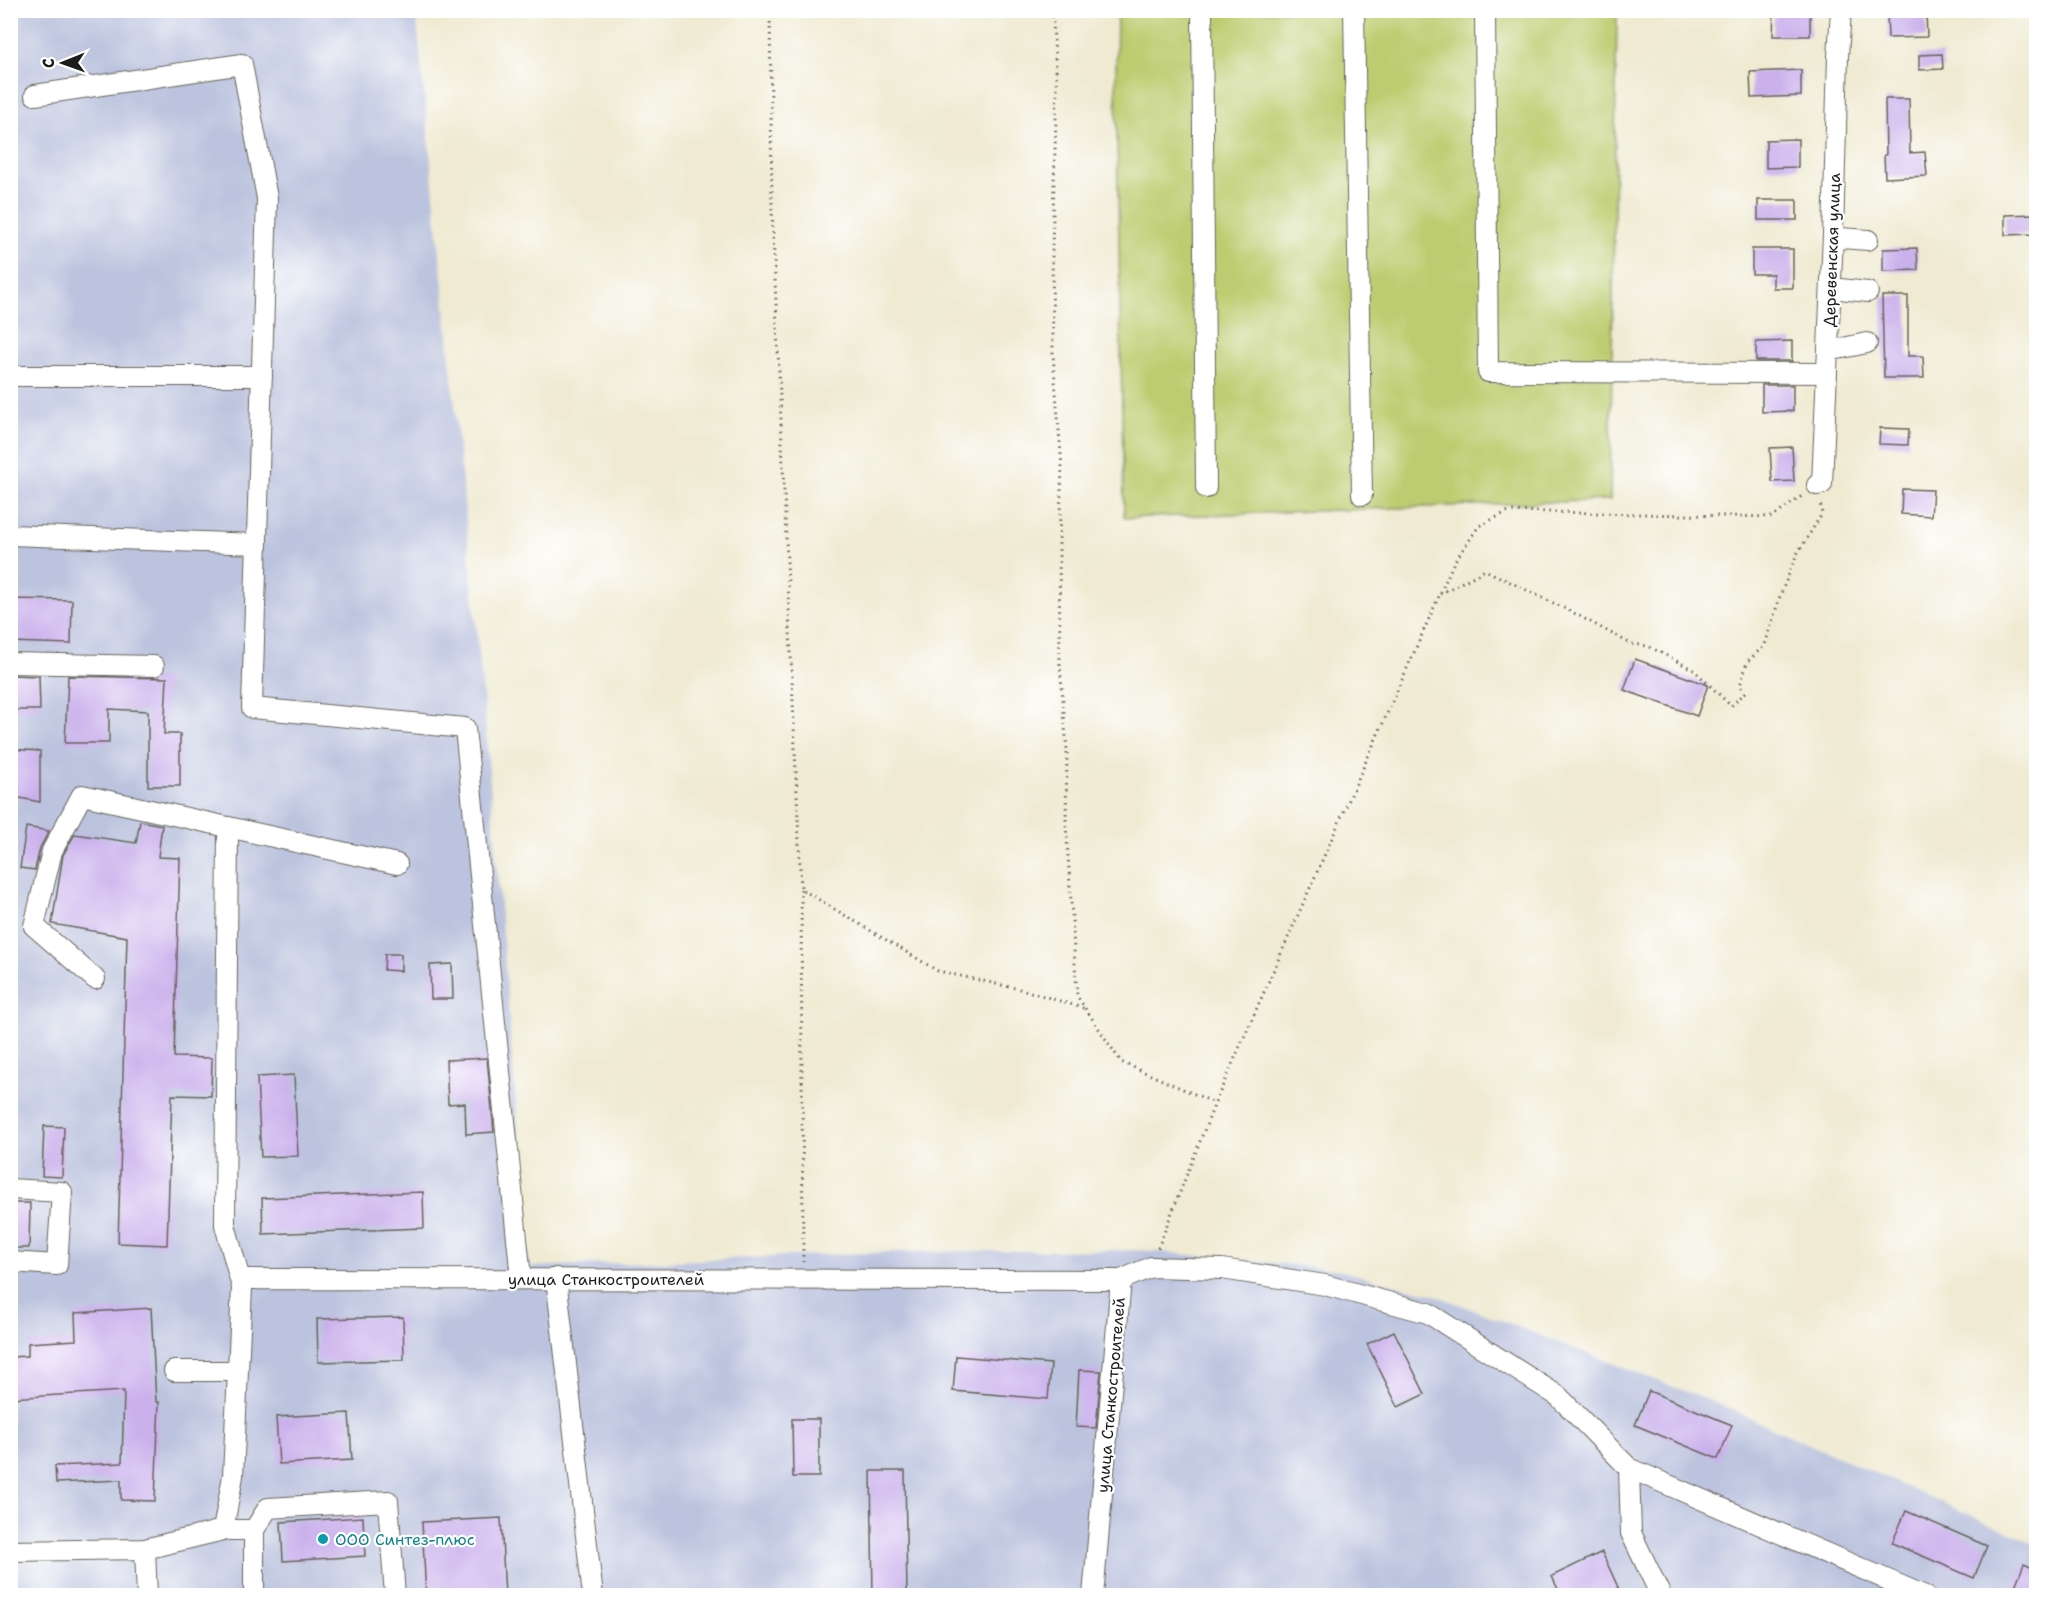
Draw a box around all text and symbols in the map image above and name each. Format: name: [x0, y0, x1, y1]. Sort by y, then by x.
north arrow: [33, 33, 93, 93]
text: С: [38, 58, 59, 68]
street label: Деревенская улица: [1819, 173, 1845, 327]
street label: улица Станкостроителей: [508, 1269, 704, 1290]
street label: улица Станкостроителей: [1092, 1296, 1130, 1494]
place label: ООО Синтез-плюс: [335, 1529, 475, 1550]
marker: ООО Синтез-плюс: [316, 1532, 330, 1546]

